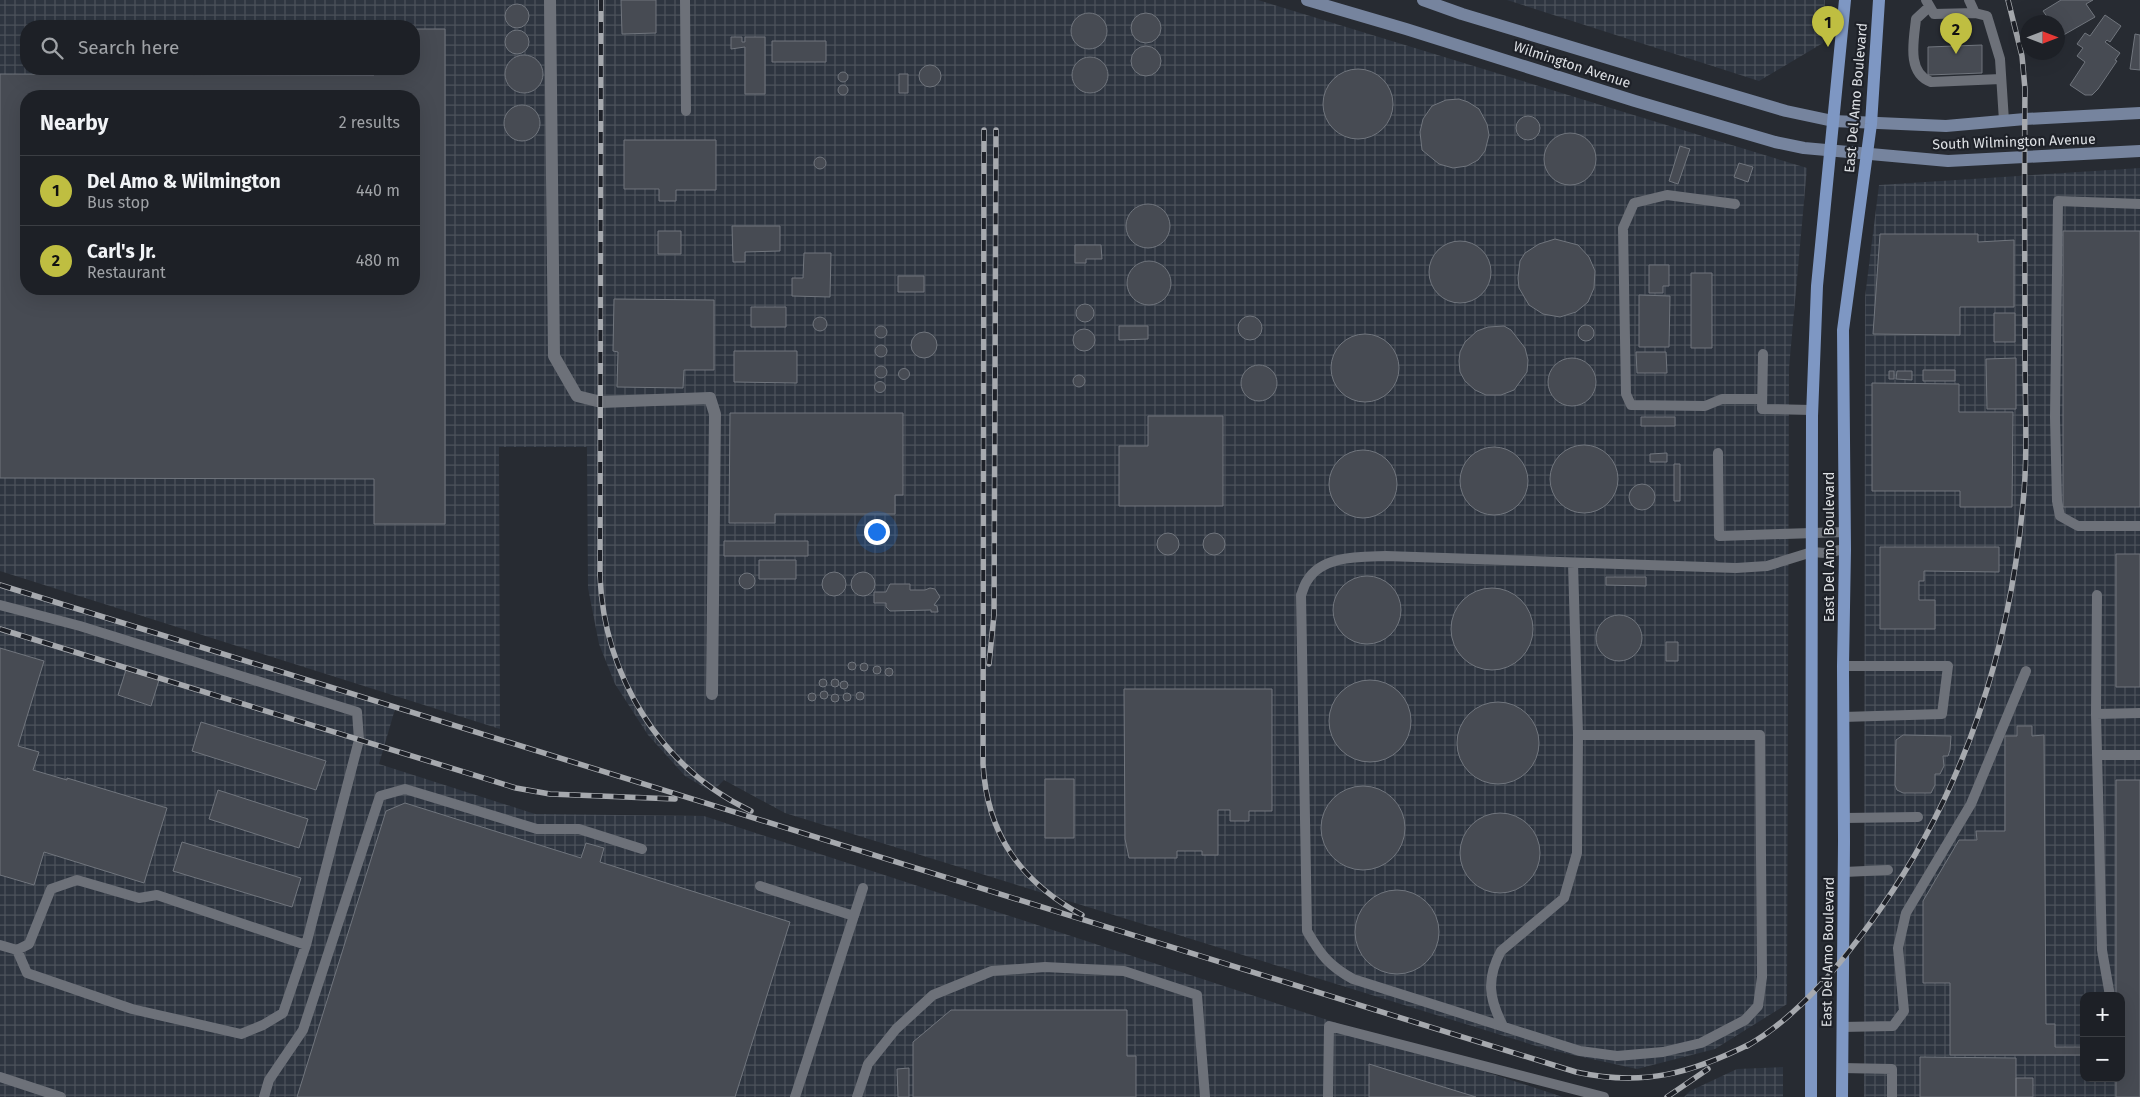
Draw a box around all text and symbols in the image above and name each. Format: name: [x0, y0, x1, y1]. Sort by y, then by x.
pin: 1: [1812, 6, 1844, 47]
pin: 2: [1940, 13, 1972, 54]
north arrow: [2020, 15, 2065, 60]
search box: [20, 20, 420, 75]
street label: East Del Amo Boulevard: [1841, 22, 1871, 174]
icon: search: [38, 34, 66, 62]
text: Search here: [78, 36, 179, 59]
street label: Wilmington Avenue: [1511, 38, 1633, 92]
text: Nearby: [40, 110, 108, 136]
text: 2 results: [339, 113, 400, 132]
street label: South Wilmington Avenue: [1932, 131, 2096, 153]
text: Del Amo & Wilmington: [87, 170, 281, 193]
text: 1: [52, 181, 60, 200]
text: 440 m: [356, 181, 400, 200]
text: Bus stop: [87, 193, 150, 212]
text: Carl's Jr.: [87, 240, 156, 263]
text: 2: [52, 251, 60, 270]
text: 480 m: [356, 251, 400, 270]
text: Restaurant: [87, 263, 166, 282]
street label: East Del Amo Boulevard: [1821, 472, 1838, 622]
your location: [864, 519, 890, 545]
street label: East Del Amo Boulevard: [1818, 877, 1838, 1027]
map controls: [2080, 992, 2125, 1082]
button: +: [2080, 992, 2125, 1037]
button: −: [2080, 1037, 2125, 1082]

